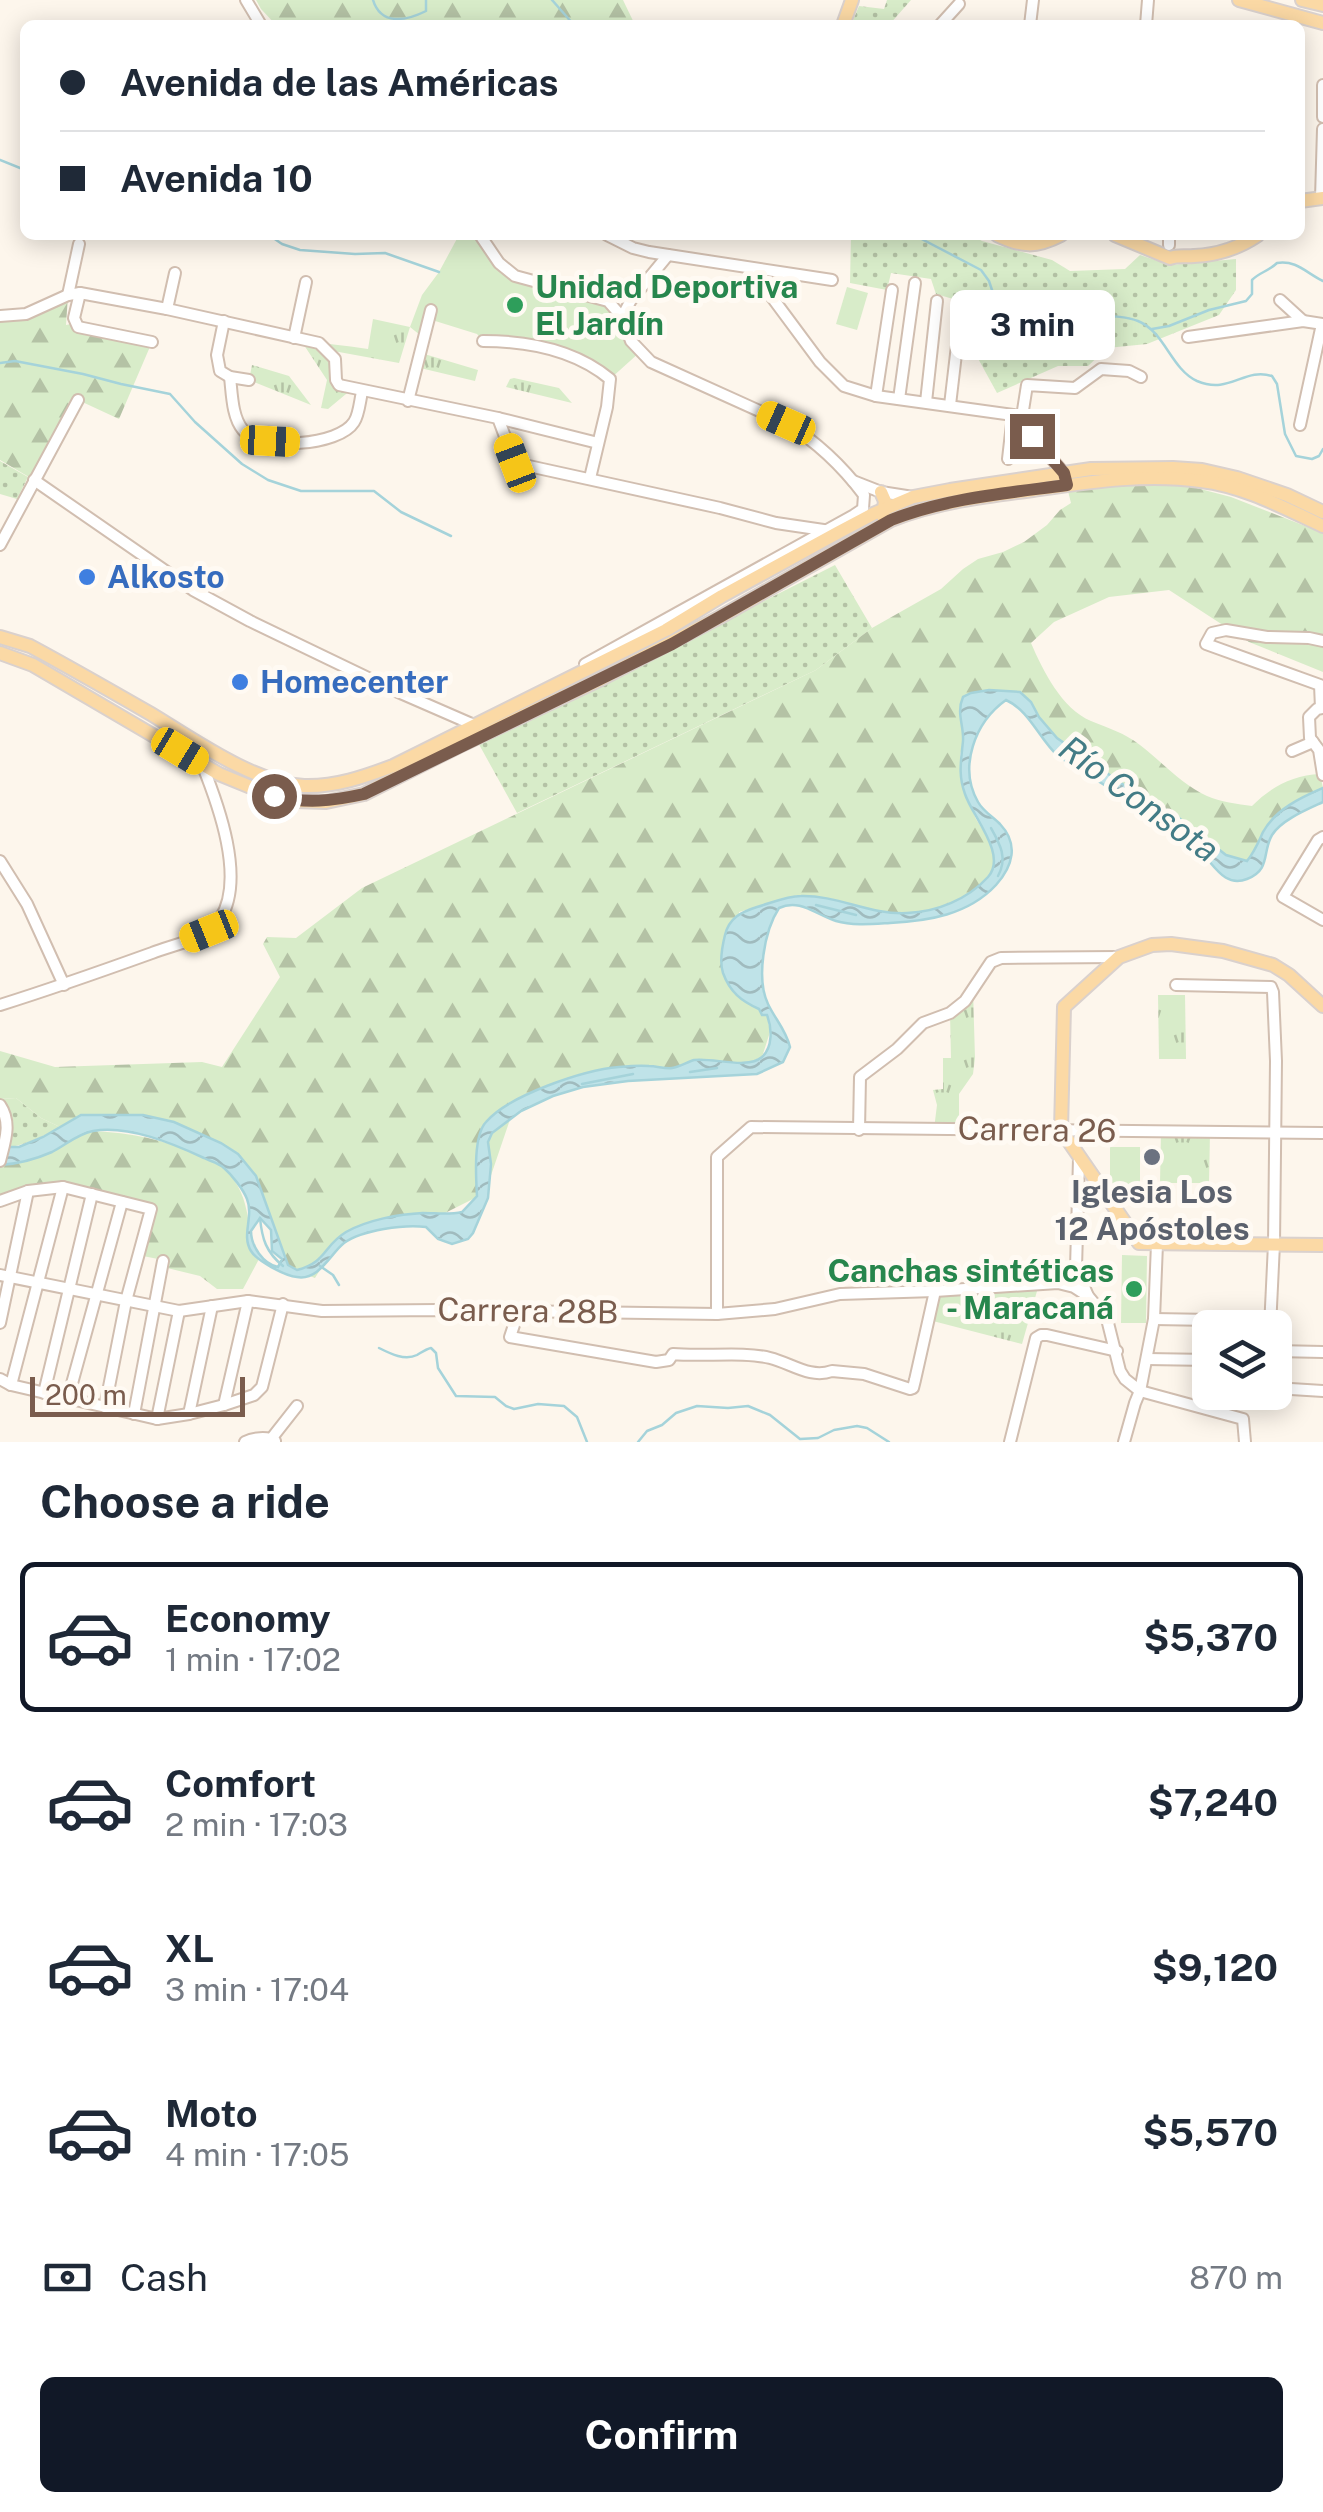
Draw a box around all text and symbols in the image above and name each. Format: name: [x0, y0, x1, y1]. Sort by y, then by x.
text: Avenida de las Américas: [120, 60, 559, 105]
text: Avenida 10: [120, 156, 313, 201]
place label: Unidad Deportiva El Jardín: [535, 268, 798, 342]
callout: 3 min: [950, 291, 1114, 361]
marker: Unidad Deportiva El Jardín: [504, 294, 526, 316]
text: 3 min: [990, 306, 1075, 343]
car: [752, 397, 820, 449]
route end: [1010, 414, 1055, 459]
car: [239, 424, 301, 458]
car: [490, 430, 540, 496]
place label: Alkosto: [107, 558, 225, 595]
marker: Alkosto: [76, 566, 98, 588]
place label: Homecenter: [260, 663, 448, 700]
marker: Homecenter: [229, 671, 251, 693]
car: [147, 723, 213, 779]
water label: Río Consota: [1052, 727, 1227, 870]
route start: [252, 774, 297, 819]
car: [176, 906, 242, 956]
street label: Carrera 26: [957, 1110, 1117, 1149]
marker: Iglesia Los 12 Apóstoles: [1141, 1146, 1163, 1168]
place label: Iglesia Los 12 Apóstoles: [1054, 1173, 1250, 1247]
place label: Canchas sintéticas - Maracaná: [828, 1252, 1114, 1326]
marker: Canchas sintéticas - Maracaná: [1123, 1278, 1145, 1300]
street label: Carrera 28B: [437, 1290, 619, 1331]
map controls: [1192, 1310, 1292, 1410]
button: layers: [1192, 1310, 1292, 1410]
scale bar: [30, 1372, 245, 1416]
text: 200 m: [45, 1378, 127, 1411]
text: Choose a ride: [40, 1475, 330, 1528]
icon: car: [45, 1592, 135, 1682]
text: Economy: [165, 1596, 331, 1641]
text: $5,370: [1143, 1615, 1278, 1660]
text: 1 min · 17:02: [165, 1641, 341, 1678]
icon: car: [45, 1757, 135, 1847]
text: Comfort: [165, 1761, 316, 1806]
text: $7,240: [1148, 1780, 1278, 1825]
text: 2 min · 17:03: [165, 1806, 348, 1843]
icon: car: [45, 1922, 135, 2012]
text: XL: [165, 1926, 214, 1971]
text: $9,120: [1152, 1945, 1278, 1990]
text: 3 min · 17:04: [165, 1971, 349, 2008]
icon: car: [45, 2087, 135, 2177]
text: Moto: [165, 2091, 258, 2136]
text: $5,570: [1142, 2110, 1278, 2155]
text: 4 min · 17:05: [165, 2136, 349, 2173]
icon: cash: [40, 2250, 95, 2305]
text: Cash: [120, 2255, 208, 2300]
text: 870 m: [1189, 2259, 1283, 2296]
button: Confirm: [40, 2377, 1283, 2492]

